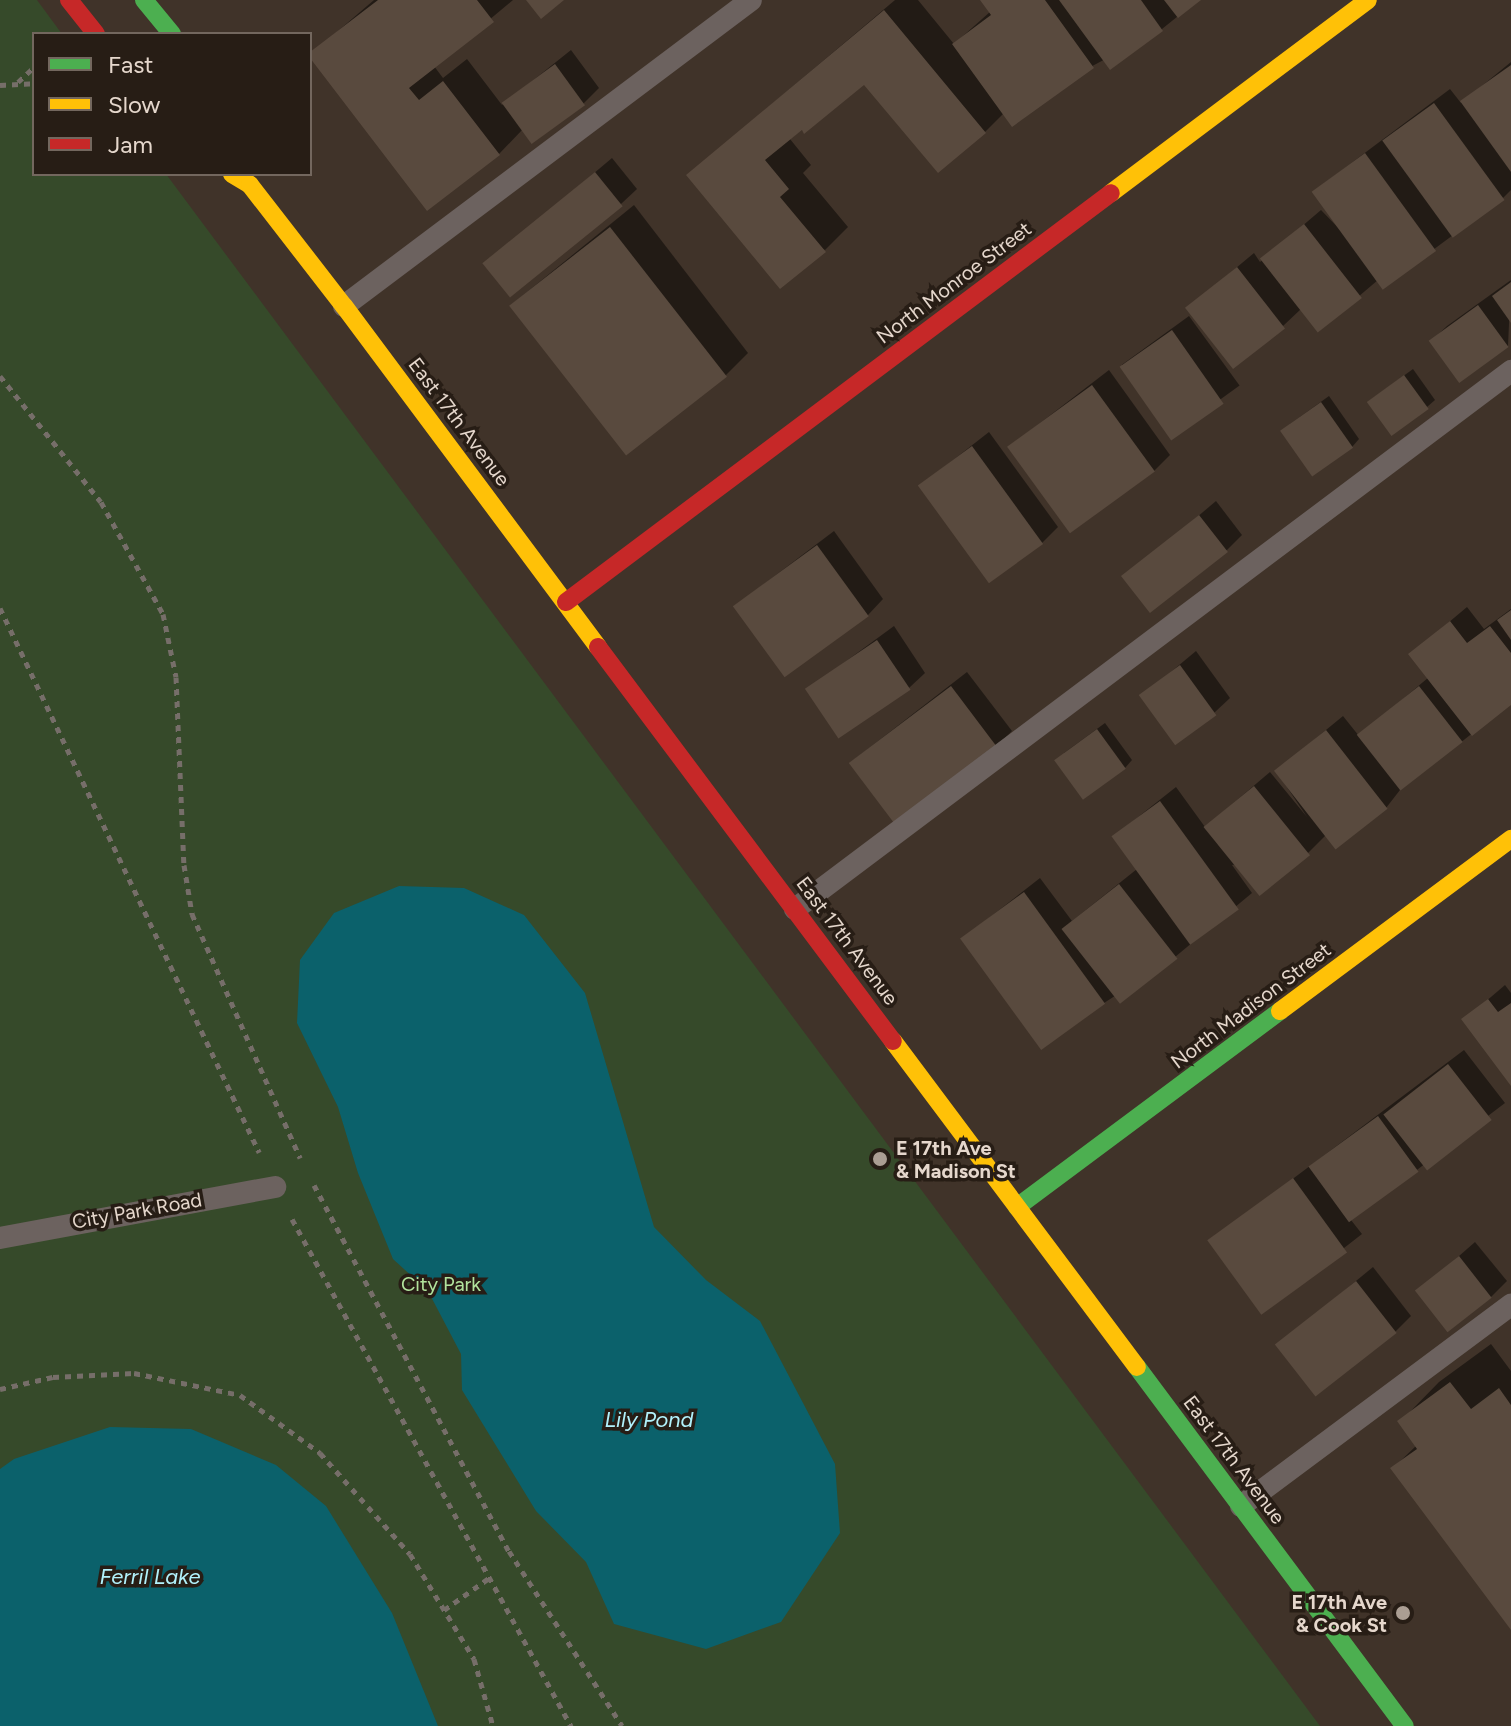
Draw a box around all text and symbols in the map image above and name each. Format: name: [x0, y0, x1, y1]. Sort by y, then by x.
legend: [32, 32, 312, 176]
text: Fast: [108, 50, 153, 79]
text: Slow: [108, 90, 160, 119]
text: Jam: [108, 130, 153, 159]
street label: North Monroe Street: [872, 217, 1036, 349]
street label: East 17th Avenue: [403, 353, 515, 491]
street label: East 17th Avenue: [791, 872, 903, 1010]
street label: North Madison Street: [1166, 938, 1336, 1074]
place label: E 17th Ave & Madison St: [896, 1136, 1016, 1183]
marker: E 17th Ave & Madison St: [871, 1150, 889, 1168]
street label: City Park Road: [70, 1188, 204, 1234]
park label: City Park: [401, 1272, 481, 1296]
street label: East 17th Avenue: [1178, 1391, 1290, 1529]
water label: Lily Pond: [605, 1407, 693, 1433]
water label: Ferril Lake: [99, 1564, 201, 1590]
place label: E 17th Ave & Cook St: [1291, 1590, 1387, 1637]
marker: E 17th Ave & Cook St: [1394, 1604, 1412, 1622]

